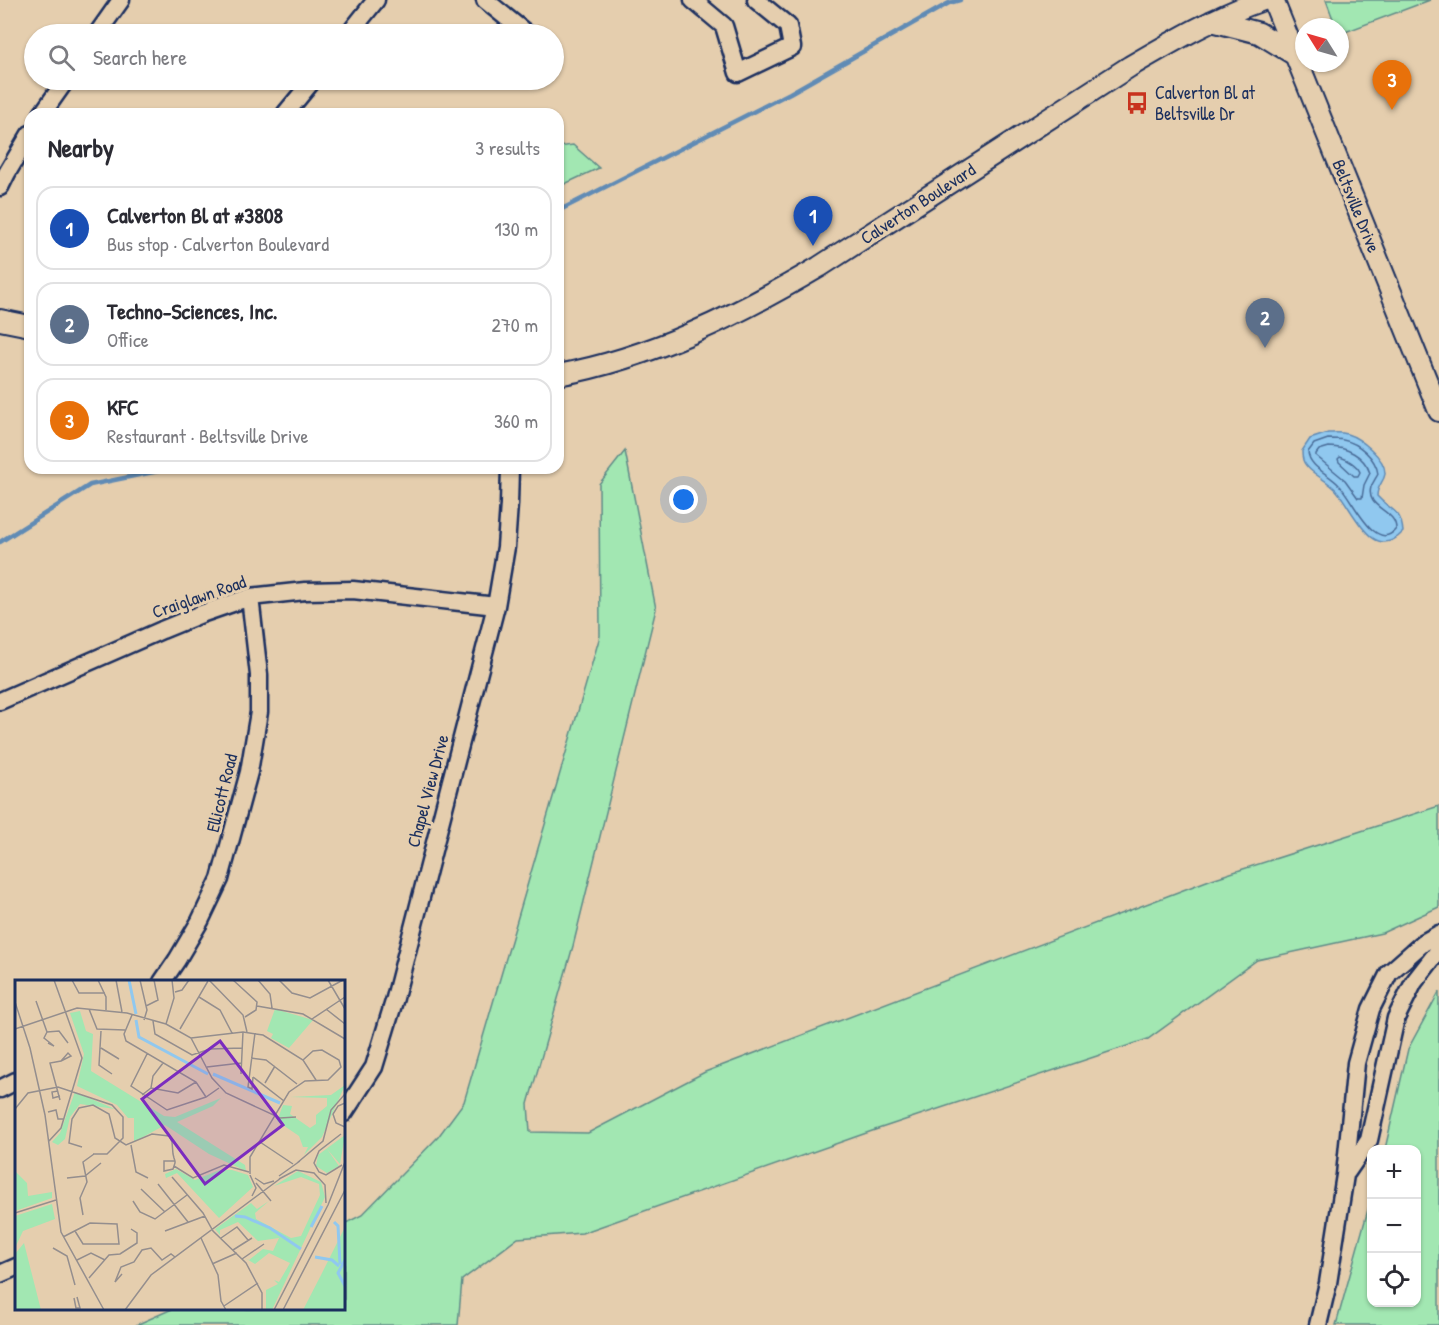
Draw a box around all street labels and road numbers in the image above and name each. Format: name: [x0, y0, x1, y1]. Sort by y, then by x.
street label: Beltsville Drive: [1326, 156, 1386, 256]
street label: Calverton Boulevard: [855, 157, 980, 250]
street label: Craiglawn Road: [149, 569, 249, 624]
street label: Chapel View Drive: [400, 732, 455, 850]
street label: Ellicott Road: [200, 751, 243, 835]

